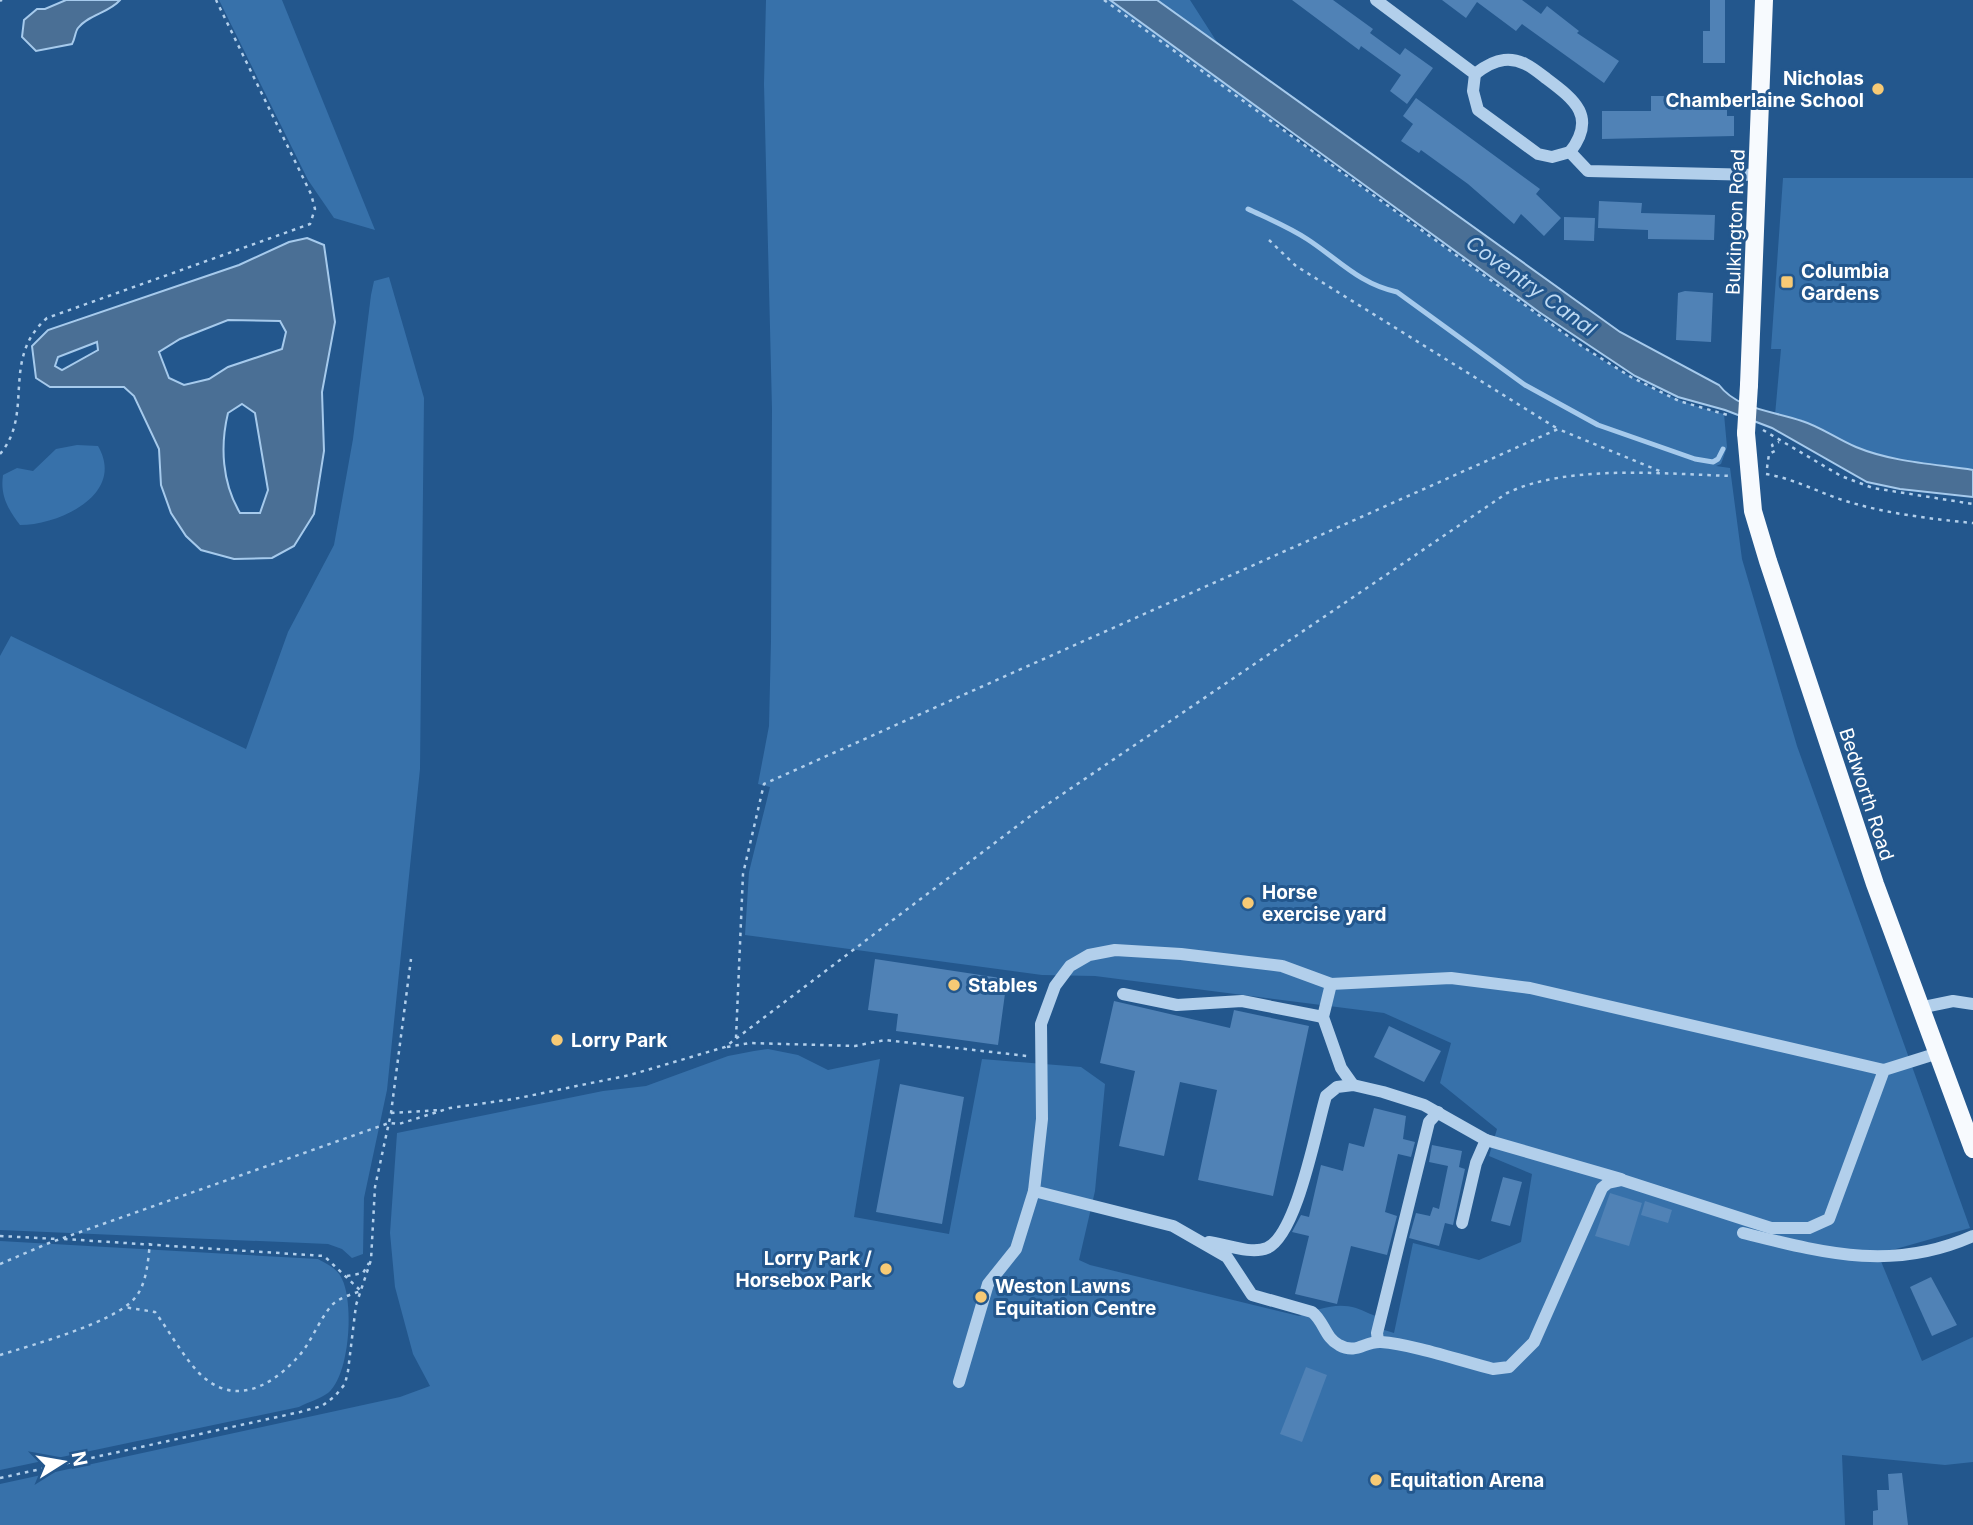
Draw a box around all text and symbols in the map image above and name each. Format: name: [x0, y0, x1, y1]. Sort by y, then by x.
place label: Nicholas Chamberlaine School: [1666, 67, 1864, 112]
marker: Nicholas Chamberlaine School: [1870, 81, 1886, 97]
street label: Bulkington Road: [1721, 149, 1750, 295]
water label: Coventry Canal: [1461, 230, 1602, 342]
place label: Columbia Gardens: [1801, 260, 1889, 305]
marker: Columbia Gardens: [1779, 274, 1795, 290]
street label: Bedworth Road: [1834, 725, 1899, 863]
place label: Horse exercise yard: [1262, 881, 1387, 926]
marker: Horse exercise yard: [1240, 895, 1256, 911]
place label: Stables: [968, 974, 1038, 997]
marker: Stables: [946, 977, 962, 993]
place label: Lorry Park: [571, 1029, 667, 1052]
marker: Lorry Park: [549, 1032, 565, 1048]
place label: Lorry Park / Horsebox Park: [736, 1247, 873, 1292]
marker: Lorry Park / Horsebox Park: [878, 1261, 894, 1277]
place label: Weston Lawns Equitation Centre: [995, 1275, 1156, 1320]
marker: Weston Lawns Equitation Centre: [973, 1289, 989, 1305]
north arrow: [28, 1427, 98, 1497]
text: N: [67, 1450, 92, 1468]
place label: Equitation Arena: [1390, 1469, 1544, 1492]
marker: Equitation Arena: [1368, 1472, 1384, 1488]

